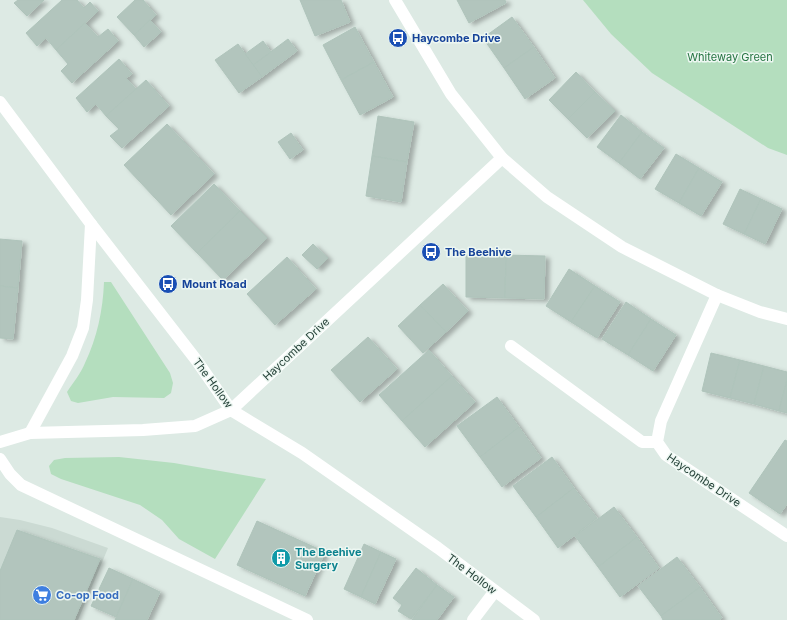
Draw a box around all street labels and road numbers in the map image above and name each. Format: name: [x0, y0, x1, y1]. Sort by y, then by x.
street label: Haycombe Drive: [260, 314, 332, 384]
street label: The Hollow: [190, 355, 236, 411]
street label: Haycombe Drive: [664, 450, 744, 510]
street label: The Hollow: [444, 551, 500, 597]

